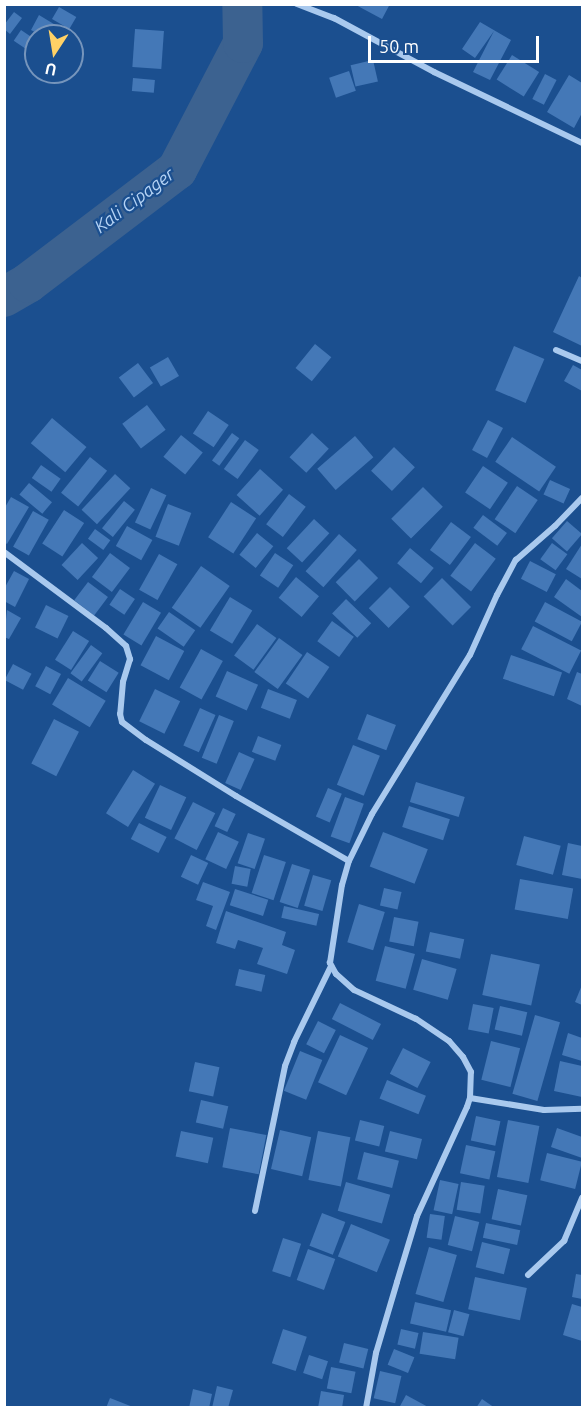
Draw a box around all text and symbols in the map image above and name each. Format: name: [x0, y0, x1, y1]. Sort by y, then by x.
north arrow: [24, 24, 84, 84]
scale bar: [371, 24, 542, 62]
text: 50 m: [379, 36, 419, 56]
text: U: [43, 60, 58, 80]
water label: Kali Cipager: [90, 163, 178, 237]

